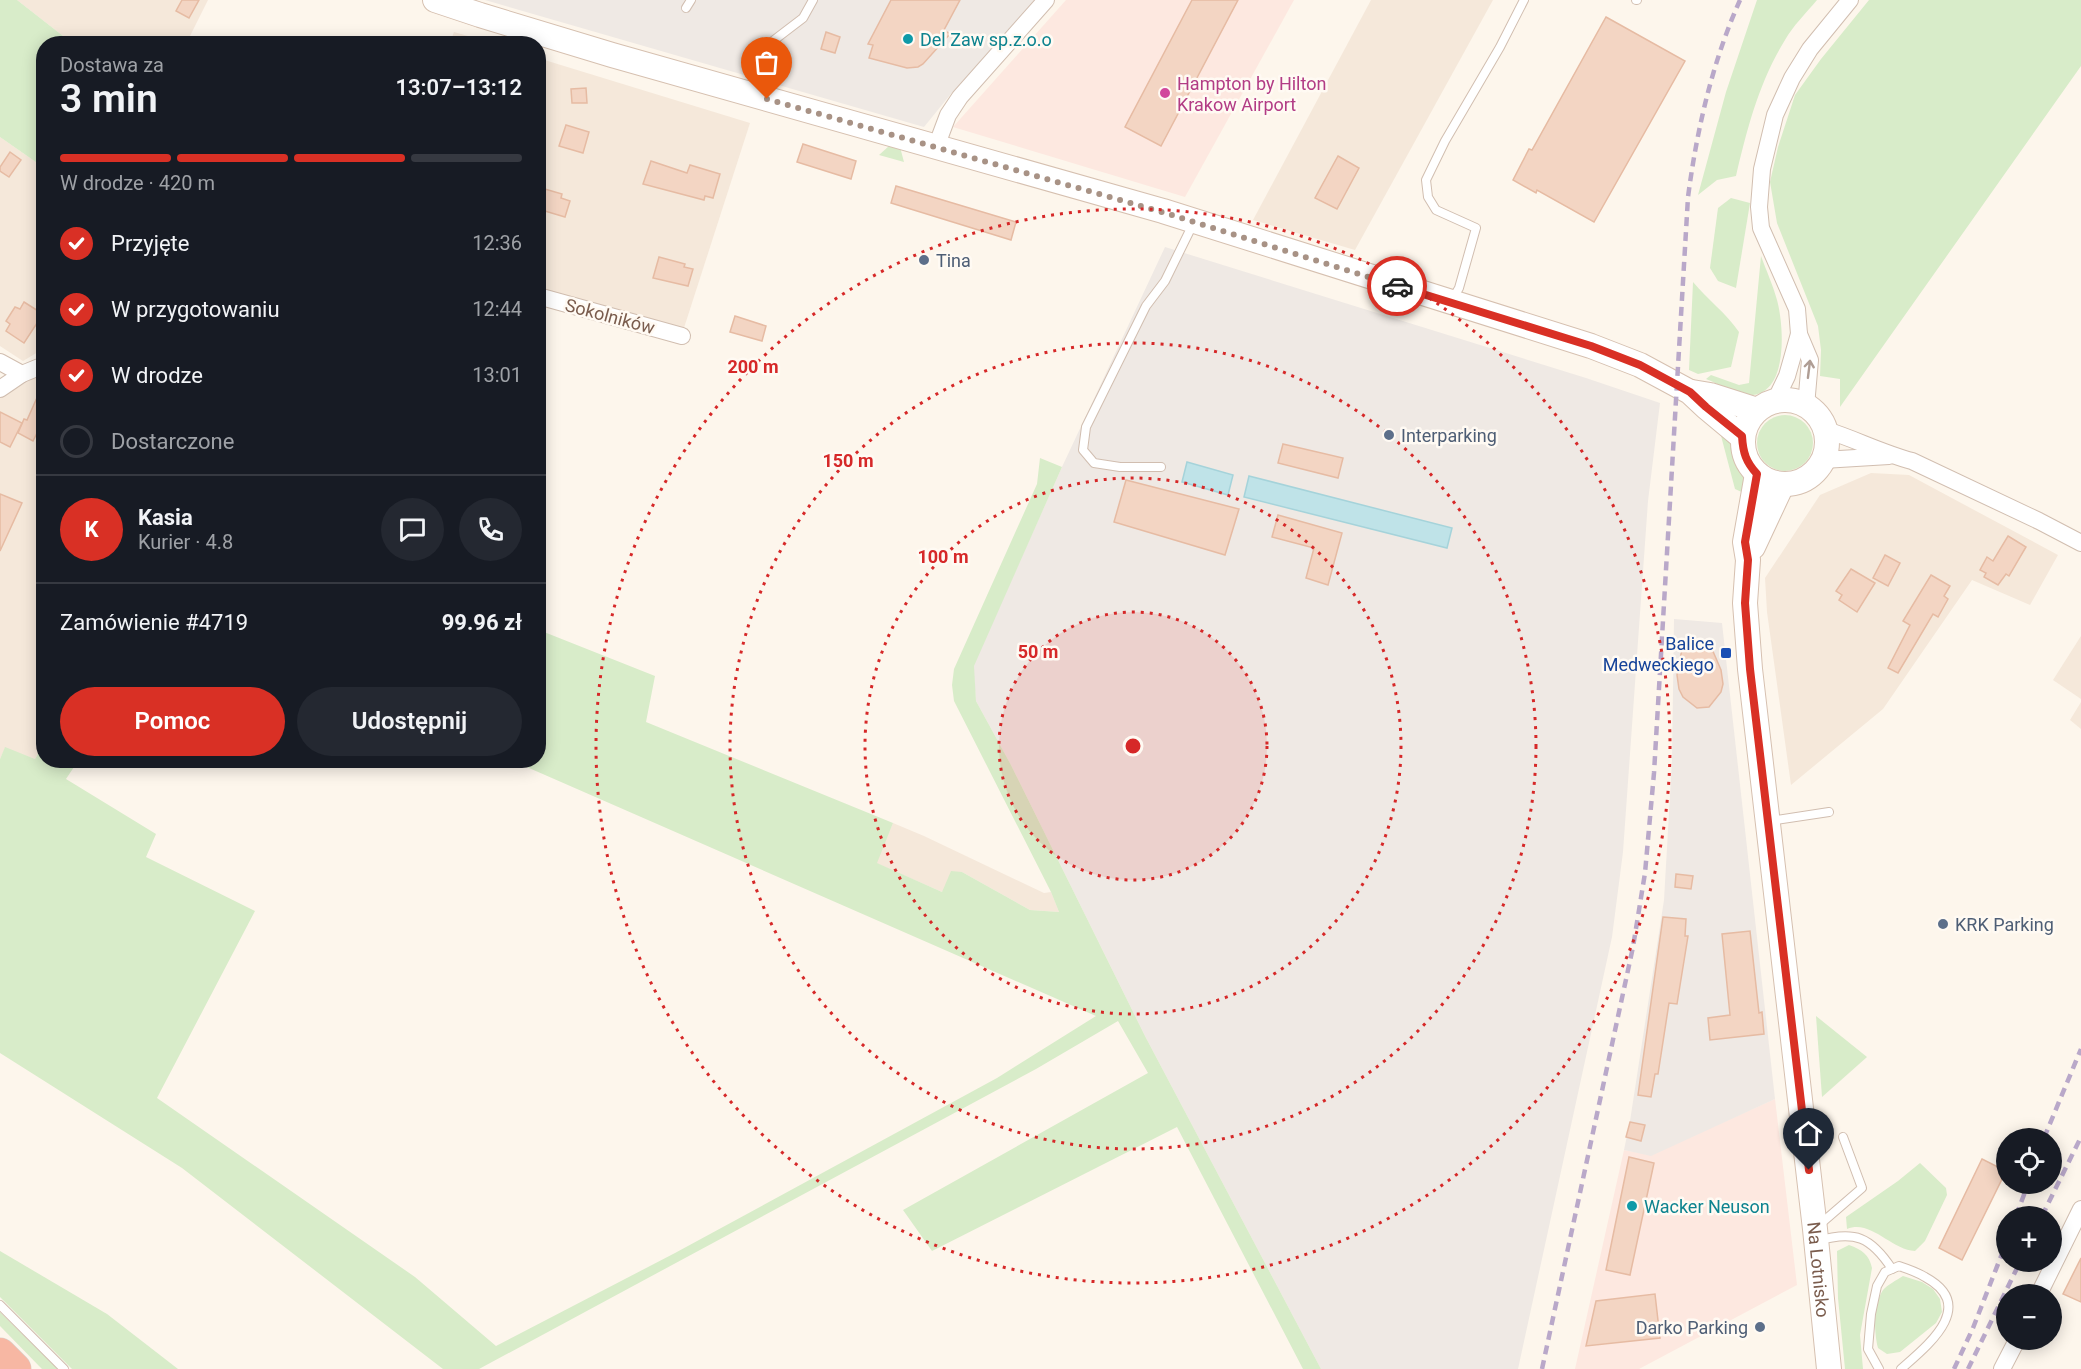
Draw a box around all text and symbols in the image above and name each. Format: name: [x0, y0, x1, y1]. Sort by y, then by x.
place label: Del Zaw sp.z.o.o: [920, 29, 1052, 50]
marker: Del Zaw sp.z.o.o: [901, 32, 915, 46]
pin: [741, 37, 792, 99]
icon: bag: [750, 46, 783, 79]
text: Dostawa za: [60, 53, 164, 77]
place label: Hampton by Hilton Krakow Airport: [1177, 73, 1326, 115]
text: 13:07–13:12: [395, 75, 522, 100]
text: 3 min: [60, 76, 158, 122]
marker: Hampton by Hilton Krakow Airport: [1158, 86, 1172, 100]
text: W drodze · 420 m: [60, 171, 215, 195]
icon: check: [60, 227, 93, 260]
text: Przyjęte: [111, 231, 189, 256]
text: 12:36: [472, 231, 522, 255]
place label: Tina: [936, 250, 971, 271]
marker: Tina: [917, 253, 931, 267]
courier: [1367, 256, 1427, 316]
icon: car: [1381, 270, 1414, 303]
icon: check: [60, 293, 93, 326]
street label: Sokolników: [563, 294, 658, 338]
text: W przygotowaniu: [111, 297, 280, 322]
text: 12:44: [472, 297, 522, 321]
text: 200 m: [727, 356, 779, 377]
icon: check: [60, 359, 93, 392]
one-way arrow: [1803, 360, 1814, 379]
text: W drodze: [111, 363, 203, 388]
text: 13:01: [472, 363, 522, 387]
place label: Interparking: [1401, 425, 1497, 446]
marker: Interparking: [1382, 428, 1396, 442]
text: Dostarczone: [111, 429, 234, 454]
text: 150 m: [822, 450, 874, 471]
button: chat: [381, 498, 444, 561]
button: phone: [459, 498, 522, 561]
text: Kasia: [138, 505, 193, 530]
text: K: [85, 517, 99, 542]
text: Kurier · 4.8: [138, 530, 233, 554]
text: 100 m: [917, 546, 969, 567]
text: Zamówienie #4719: [60, 610, 248, 635]
text: 99.96 zł: [442, 610, 522, 635]
place label: Balice Medweckiego: [1603, 633, 1714, 675]
text: 50 m: [1018, 641, 1058, 662]
marker: Balice Medweckiego: [1719, 646, 1733, 660]
button: Pomoc: [60, 687, 285, 756]
button: Udostępnij: [297, 687, 522, 756]
centre of rings: [1123, 736, 1143, 756]
place label: KRK Parking: [1955, 914, 2054, 935]
marker: KRK Parking: [1936, 917, 1950, 931]
pin: [1783, 1108, 1834, 1170]
icon: home: [1792, 1117, 1825, 1150]
map controls: [1996, 1128, 2062, 1350]
button: locate: [1996, 1128, 2062, 1194]
place label: Wacker Neuson: [1644, 1196, 1770, 1217]
marker: Wacker Neuson: [1625, 1199, 1639, 1213]
button: +: [1996, 1206, 2062, 1272]
street label: Na Lotnisko: [1804, 1220, 1834, 1318]
button: −: [1996, 1284, 2062, 1350]
place label: Darko Parking: [1636, 1317, 1748, 1338]
marker: Darko Parking: [1753, 1320, 1767, 1334]

